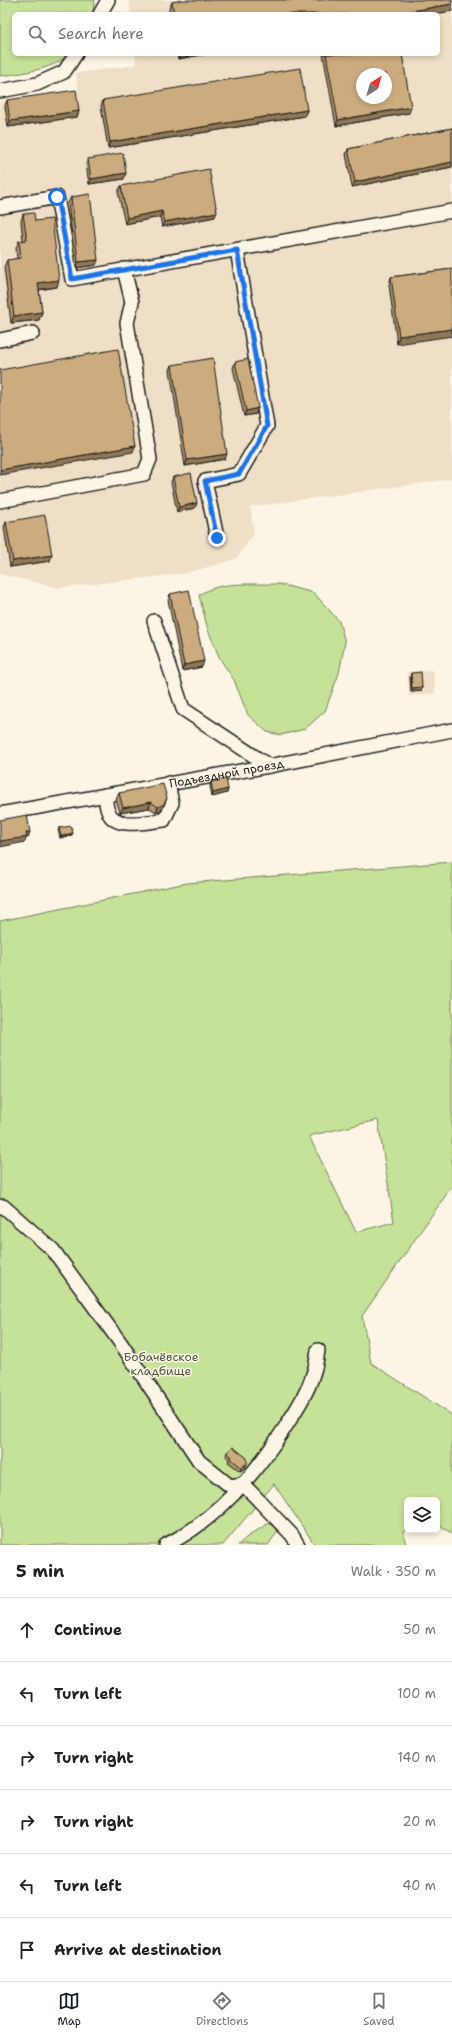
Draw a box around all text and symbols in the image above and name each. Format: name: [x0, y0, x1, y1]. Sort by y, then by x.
search box: [12, 12, 440, 56]
icon: search: [26, 23, 48, 45]
text: Search here: [58, 24, 144, 44]
north arrow: [356, 68, 392, 104]
route start: [48, 188, 66, 206]
route end: [208, 529, 226, 547]
street label: Подъездной проезд: [168, 755, 286, 792]
park label: Бобачёвское кладбище: [124, 1349, 199, 1379]
map controls: [404, 1497, 440, 1533]
button: layers: [404, 1497, 440, 1533]
text: 5 min: [16, 1560, 64, 1582]
text: Walk · 350 m: [351, 1563, 436, 1580]
icon: ahead: [16, 1619, 38, 1641]
text: Continue: [54, 1620, 122, 1640]
text: 50 m: [403, 1621, 436, 1638]
icon: left: [16, 1683, 38, 1705]
text: Turn left: [54, 1684, 122, 1704]
text: 100 m: [397, 1685, 436, 1702]
icon: right: [16, 1747, 38, 1769]
text: Turn right: [54, 1748, 134, 1768]
text: 140 m: [397, 1749, 436, 1766]
icon: right: [16, 1811, 38, 1833]
text: Turn right: [54, 1812, 134, 1832]
text: 20 m: [403, 1813, 436, 1830]
icon: left: [16, 1875, 38, 1897]
text: Turn left: [54, 1876, 122, 1896]
text: 40 m: [402, 1877, 436, 1894]
icon: arrive: [16, 1939, 38, 1961]
text: Arrive at destination: [54, 1940, 222, 1960]
tab: Map: [57, 1990, 81, 2029]
tab: Directions: [196, 1990, 248, 2029]
tab: Saved: [363, 1990, 395, 2029]

